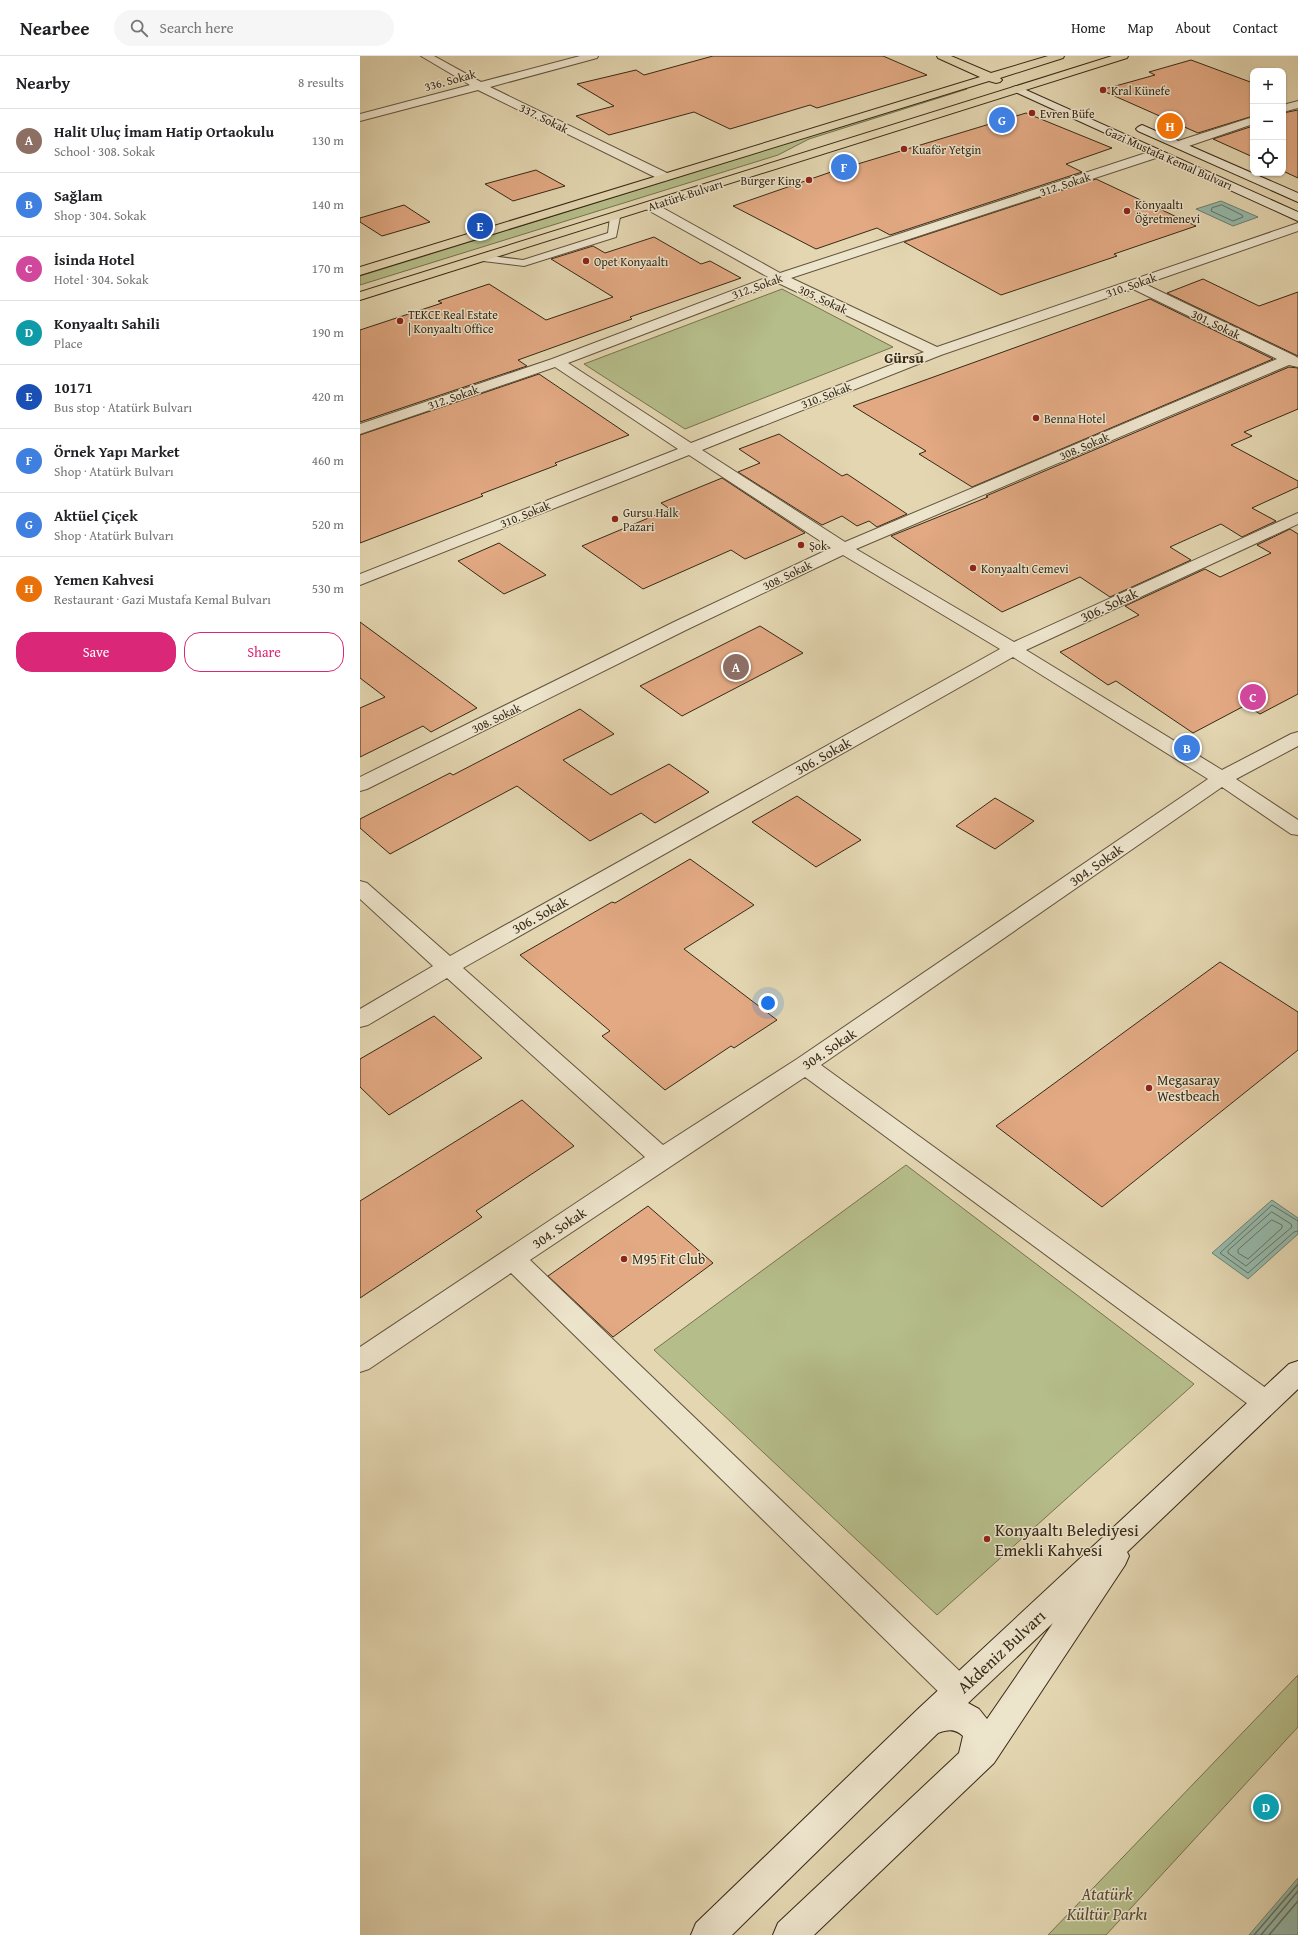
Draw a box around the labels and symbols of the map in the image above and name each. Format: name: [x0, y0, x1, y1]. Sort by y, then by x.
street label: 336. Sokak: [422, 65, 479, 95]
place label: Kral Künefe: [1111, 82, 1170, 99]
marker: Kral Künefe: [1098, 85, 1108, 95]
street label: 337. Sokak: [517, 99, 572, 138]
pin: G: [989, 105, 1015, 135]
place label: Evren Büfe: [1040, 105, 1095, 122]
marker: Evren Büfe: [1027, 108, 1037, 118]
pin: H: [1157, 111, 1183, 141]
street label: Gazi Mustafa Kemal Bulvarı: [1103, 122, 1236, 194]
place label: Kuaför Yetgin: [912, 141, 982, 158]
marker: Kuaför Yetgin: [899, 144, 909, 154]
pin: F: [831, 152, 857, 182]
street label: 312. Sokak: [1037, 167, 1094, 200]
place label: Burger King: [740, 172, 801, 189]
street label: Atatürk Bulvarı: [645, 175, 725, 215]
marker: Burger King: [804, 175, 814, 185]
place label: Konyaaltı Öğretmenevi: [1135, 196, 1201, 227]
marker: Konyaaltı Öğretmenevi: [1122, 206, 1132, 216]
pin: E: [467, 211, 493, 241]
place label: Opet Konyaaltı: [594, 253, 669, 270]
marker: Opet Konyaaltı: [581, 256, 591, 266]
street label: 310. Sokak: [1103, 268, 1160, 302]
street label: 312. Sokak: [729, 269, 786, 303]
street label: 305. Sokak: [796, 280, 851, 318]
street label: 301. Sokak: [1189, 305, 1244, 344]
place label: TEKCE Real Estate | Konyaaltı Office: [408, 306, 498, 337]
marker: TEKCE Real Estate | Konyaaltı Office: [395, 316, 405, 326]
district label: Gürsu: [884, 347, 924, 368]
street label: 310. Sokak: [798, 377, 855, 412]
street label: 312. Sokak: [425, 380, 482, 414]
place label: Benna Hotel: [1044, 410, 1106, 427]
marker: Benna Hotel: [1031, 413, 1041, 423]
street label: 308. Sokak: [1056, 428, 1112, 464]
street label: 310. Sokak: [497, 496, 553, 532]
place label: Gursu Halk Pazari: [623, 504, 679, 535]
marker: Gursu Halk Pazari: [610, 514, 620, 524]
place label: Şok: [809, 537, 828, 554]
marker: Şok: [796, 540, 806, 550]
street label: 308. Sokak: [760, 555, 815, 594]
place label: Konyaaltı Cemevi: [981, 560, 1069, 577]
marker: Konyaaltı Cemevi: [968, 563, 978, 573]
street label: 306. Sokak: [1077, 583, 1142, 627]
pin: A: [723, 652, 749, 682]
pin: C: [1240, 682, 1266, 712]
street label: 308. Sokak: [469, 698, 524, 737]
street label: 306. Sokak: [791, 732, 856, 780]
pin: B: [1174, 733, 1200, 763]
street label: 304. Sokak: [1065, 839, 1128, 891]
street label: 306. Sokak: [508, 891, 573, 939]
your location: [758, 993, 778, 1013]
street label: 304. Sokak: [798, 1023, 861, 1074]
place label: Megasaray Westbeach: [1157, 1070, 1220, 1106]
marker: Megasaray Westbeach: [1144, 1083, 1154, 1093]
street label: 304. Sokak: [528, 1202, 591, 1253]
place label: M95 Fit Club: [632, 1249, 705, 1269]
marker: M95 Fit Club: [619, 1254, 629, 1264]
place label: Konyaaltı Belediyesi Emekli Kahvesi: [995, 1517, 1139, 1562]
marker: Konyaaltı Belediyesi Emekli Kahvesi: [982, 1534, 992, 1544]
street label: Akdeniz Bulvarı: [951, 1603, 1051, 1699]
pin: D: [1253, 1792, 1279, 1822]
park label: Atatürk Kültür Parkı: [1066, 1881, 1148, 1926]

